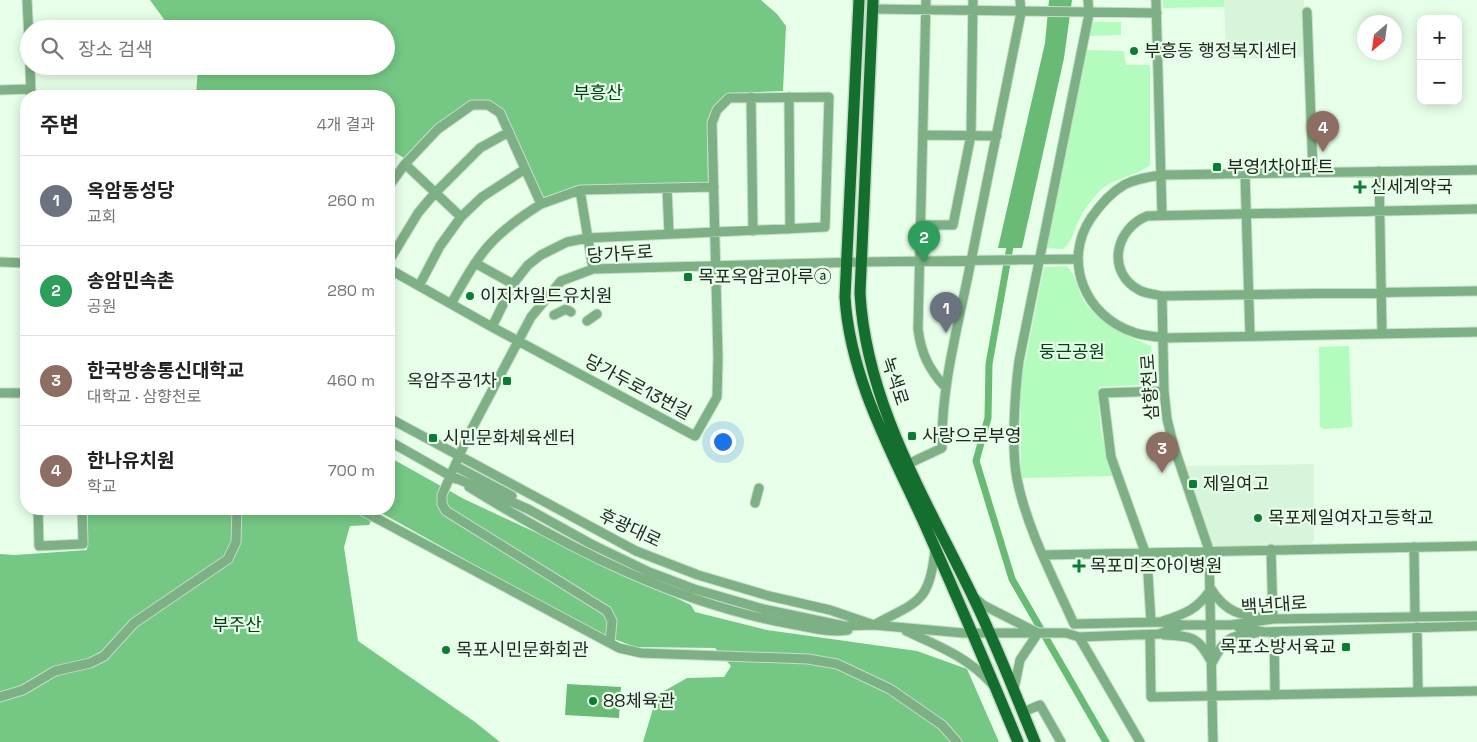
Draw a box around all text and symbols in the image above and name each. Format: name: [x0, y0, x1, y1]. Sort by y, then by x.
north arrow: [1357, 15, 1402, 60]
map controls: [1417, 15, 1462, 105]
button: +: [1417, 15, 1462, 60]
search box: [20, 20, 395, 75]
icon: search: [38, 34, 66, 62]
text: 장소 검색: [78, 37, 153, 62]
place label: 부흥동 행정복지센터: [1144, 39, 1298, 62]
marker: 부흥동 행정복지센터: [1128, 45, 1140, 57]
button: −: [1417, 60, 1462, 105]
park label: 부흥산: [573, 81, 623, 104]
text: 주변: [40, 111, 79, 138]
pin: 4: [1307, 111, 1339, 152]
text: 4개 결과: [317, 114, 375, 135]
place label: 부영1차아파트: [1227, 155, 1334, 178]
marker: 부영1차아파트: [1211, 161, 1223, 173]
place label: 신세계약국: [1370, 175, 1453, 198]
text: 옥암동성당: [87, 178, 174, 203]
marker: 신세계약국: [1354, 181, 1366, 193]
text: 1: [52, 190, 60, 211]
text: 260 m: [327, 190, 375, 211]
text: 교회: [87, 206, 116, 227]
pin: 2: [908, 221, 940, 262]
street label: 당가두로: [586, 240, 654, 267]
place label: 목포옥암코아루ⓐ: [698, 265, 832, 288]
text: 송암민속촌: [87, 268, 174, 293]
marker: 목포옥암코아루ⓐ: [682, 271, 694, 283]
text: 2: [51, 280, 61, 301]
text: 280 m: [327, 280, 375, 301]
place label: 이지차일드유치원: [480, 284, 612, 307]
marker: 이지차일드유치원: [464, 290, 476, 302]
pin: 1: [930, 292, 962, 333]
text: 공원: [87, 296, 116, 317]
park label: 둥근공원: [1039, 340, 1105, 363]
street label: 당가두로13번길: [581, 349, 696, 424]
street label: 삼향천로: [1136, 353, 1163, 421]
street label: 녹색로: [877, 354, 914, 408]
text: 한국방송통신대학교: [87, 358, 244, 383]
place label: 옥암주공1차: [407, 369, 497, 392]
text: 3: [51, 370, 61, 391]
text: 460 m: [327, 370, 375, 391]
marker: 옥암주공1차: [501, 375, 513, 387]
text: 대학교 · 삼향천로: [87, 386, 201, 407]
place label: 사랑으로부영: [922, 424, 1021, 447]
place label: 시민문화체육센터: [443, 426, 575, 449]
your location: [710, 429, 736, 455]
marker: 사랑으로부영: [906, 430, 918, 442]
marker: 시민문화체육센터: [427, 432, 439, 444]
pin: 3: [1146, 432, 1178, 473]
text: 한나유치원: [87, 448, 174, 473]
text: 4: [51, 460, 61, 481]
text: 700 m: [328, 460, 375, 481]
place label: 제일여고: [1203, 472, 1269, 495]
text: 학교: [87, 476, 116, 497]
marker: 제일여고: [1187, 478, 1199, 490]
street label: 후광대로: [595, 503, 665, 552]
place label: 목포제일여자고등학교: [1268, 506, 1434, 529]
marker: 목포제일여자고등학교: [1252, 512, 1264, 524]
place label: 목포미즈아이병원: [1090, 554, 1222, 577]
marker: 목포미즈아이병원: [1072, 559, 1086, 573]
street label: 백년대로: [1240, 591, 1308, 618]
park label: 부주산: [212, 613, 262, 636]
place label: 목포소방서육교: [1220, 635, 1336, 658]
place label: 목포시민문화회관: [456, 638, 589, 661]
marker: 목포소방서육교: [1340, 641, 1352, 653]
marker: 목포시민문화회관: [440, 644, 452, 656]
place label: 88체육관: [603, 689, 676, 712]
marker: 88체육관: [587, 695, 599, 707]

